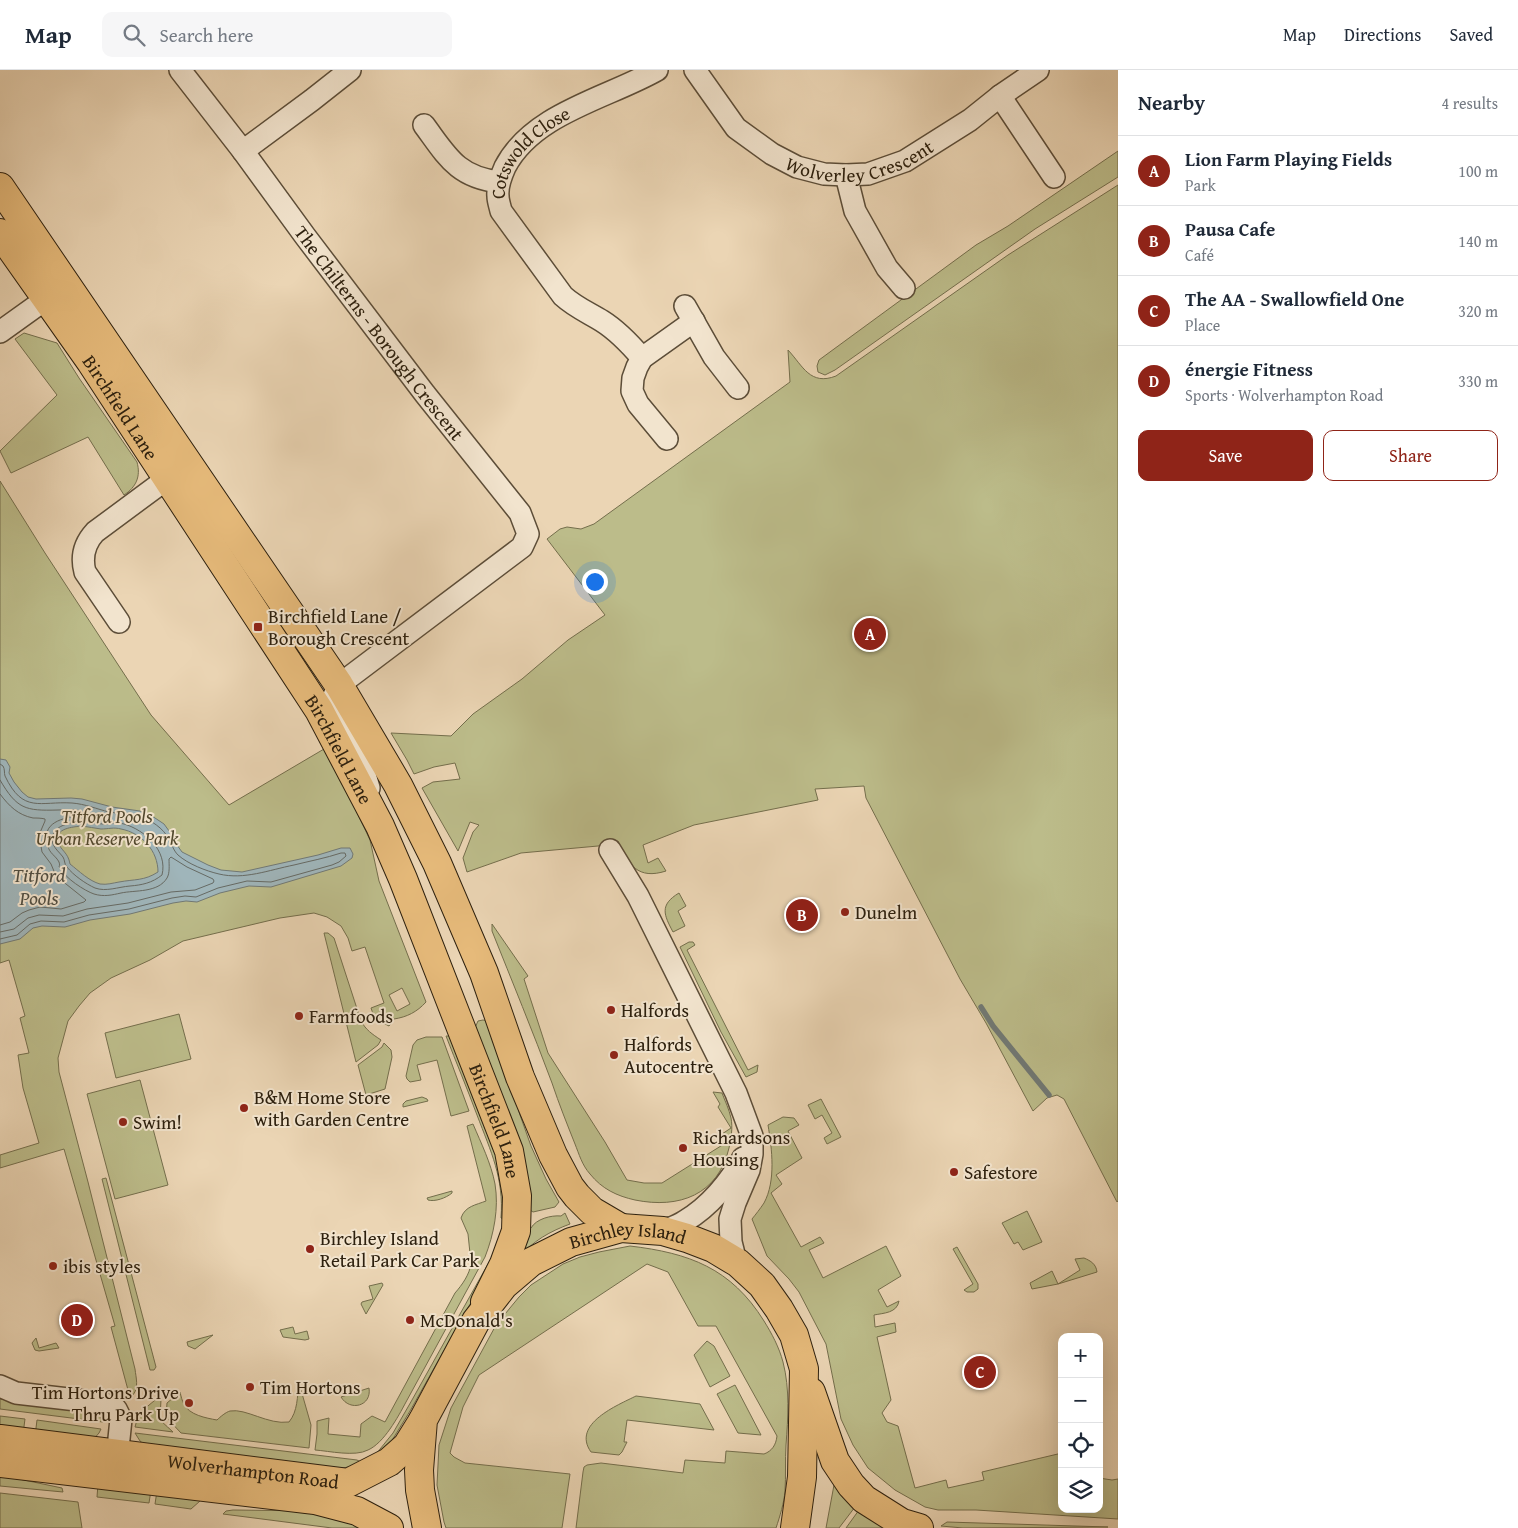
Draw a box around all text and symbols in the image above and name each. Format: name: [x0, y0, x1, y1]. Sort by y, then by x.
search box: [102, 12, 452, 57]
text: Map: [25, 17, 72, 52]
icon: search: [120, 21, 148, 49]
text: Search here: [160, 21, 253, 49]
text: Map: [1283, 21, 1316, 48]
text: Directions: [1344, 21, 1421, 48]
text: Saved: [1449, 21, 1493, 48]
text: Nearby: [1138, 87, 1205, 118]
text: 4 results: [1441, 91, 1498, 115]
street label: Cotswold Close: [484, 99, 575, 199]
street label: Wolverley Crescent: [781, 133, 939, 189]
text: Lion Farm Playing Fields: [1185, 145, 1392, 173]
text: A: [1149, 159, 1159, 183]
text: 100 m: [1458, 159, 1498, 183]
text: Park: [1185, 173, 1216, 197]
text: Pausa Cafe: [1185, 215, 1275, 243]
street label: The Chilterns - Borough Crescent: [288, 220, 471, 447]
text: B: [1149, 229, 1159, 253]
text: 140 m: [1458, 229, 1498, 253]
text: Café: [1185, 243, 1214, 267]
text: The AA - Swallowfield One: [1185, 285, 1404, 313]
text: C: [1149, 299, 1159, 323]
text: 320 m: [1458, 299, 1498, 323]
text: Place: [1185, 313, 1220, 337]
street label: Birchfield Lane: [76, 349, 165, 465]
text: énergie Fitness: [1185, 355, 1313, 383]
text: D: [1149, 369, 1159, 393]
text: 330 m: [1458, 369, 1498, 393]
text: Sports · Wolverhampton Road: [1185, 383, 1383, 407]
button: Save: [1138, 430, 1313, 481]
button: Share: [1323, 430, 1498, 481]
your location: [582, 569, 608, 595]
place label: Birchfield Lane / Borough Crescent: [268, 602, 410, 652]
pin: A: [854, 615, 886, 653]
marker: Birchfield Lane / Borough Crescent: [252, 621, 264, 633]
street label: Birchfield Lane: [298, 689, 380, 809]
park label: Titford Pools Urban Reserve Park: [36, 802, 179, 852]
water label: Titford Pools: [12, 860, 66, 912]
pin: B: [786, 896, 818, 934]
place label: Dunelm: [855, 898, 918, 926]
marker: Dunelm: [839, 906, 851, 918]
place label: Halfords: [621, 996, 689, 1024]
place label: Farmfoods: [309, 1002, 393, 1030]
marker: Halfords: [605, 1004, 617, 1016]
marker: Farmfoods: [293, 1010, 305, 1022]
place label: Halfords Autocentre: [624, 1030, 713, 1080]
marker: Halfords Autocentre: [608, 1049, 620, 1061]
street label: Birchfield Lane: [462, 1059, 528, 1181]
place label: B&M Home Store with Garden Centre: [254, 1083, 409, 1133]
marker: B&M Home Store with Garden Centre: [238, 1102, 250, 1114]
place label: Swim!: [133, 1108, 182, 1136]
marker: Swim!: [117, 1116, 129, 1128]
place label: Richardsons Housing: [693, 1123, 790, 1173]
marker: Richardsons Housing: [677, 1142, 689, 1154]
place label: Safestore: [964, 1158, 1038, 1186]
marker: Safestore: [948, 1166, 960, 1178]
street label: Birchley Island: [566, 1214, 690, 1256]
place label: Birchley Island Retail Park Car Park: [320, 1224, 480, 1274]
marker: Birchley Island Retail Park Car Park: [304, 1243, 316, 1255]
place label: ibis styles: [63, 1252, 141, 1280]
marker: ibis styles: [47, 1260, 59, 1272]
pin: D: [61, 1301, 93, 1339]
place label: McDonald's: [420, 1306, 513, 1334]
marker: McDonald's: [404, 1314, 416, 1326]
map controls: [1058, 1333, 1103, 1513]
button: +: [1058, 1333, 1103, 1378]
pin: C: [964, 1353, 996, 1391]
place label: Tim Hortons: [260, 1373, 360, 1401]
place label: Tim Hortons Drive Thru Park Up: [32, 1378, 179, 1428]
button: −: [1058, 1378, 1103, 1423]
marker: Tim Hortons: [244, 1381, 256, 1393]
marker: Tim Hortons Drive Thru Park Up: [183, 1397, 195, 1409]
button: locate: [1058, 1423, 1103, 1468]
street label: Wolverhampton Road: [166, 1446, 341, 1496]
button: layers: [1058, 1468, 1103, 1513]

